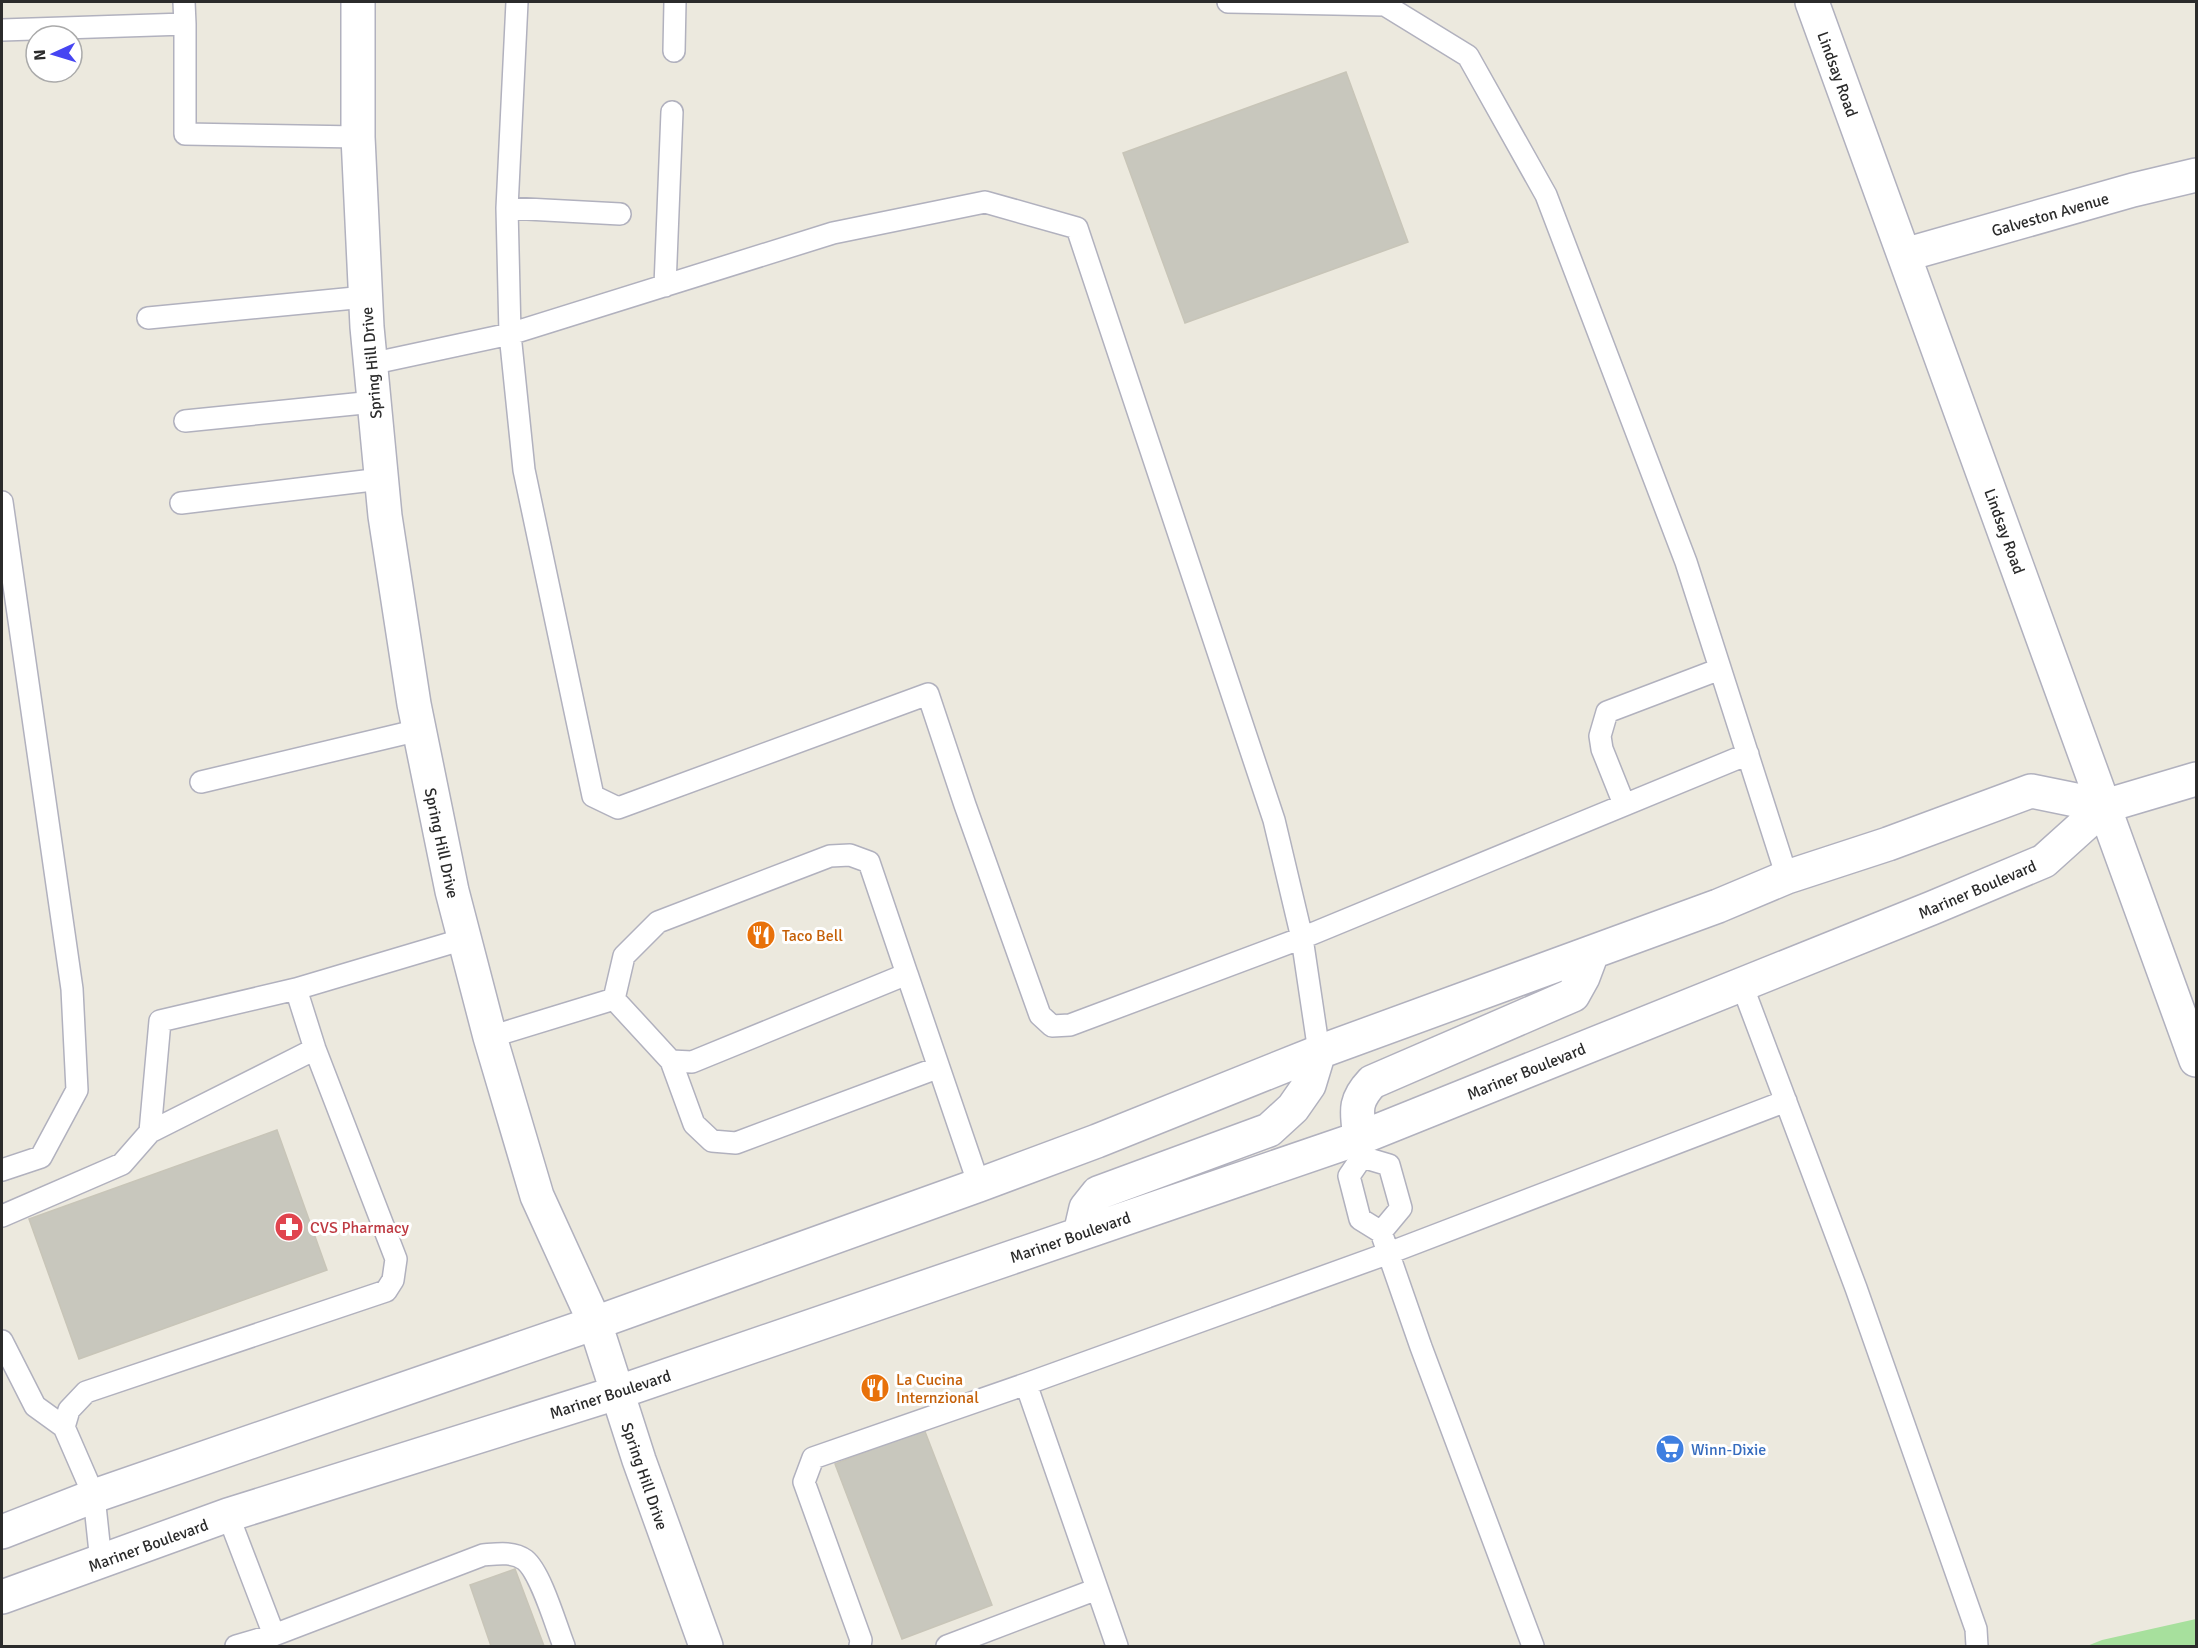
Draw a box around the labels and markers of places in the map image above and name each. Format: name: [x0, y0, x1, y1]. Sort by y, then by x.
restaurant icon: Taco Bell: [745, 919, 777, 951]
place label: Taco Bell: [782, 926, 843, 946]
pharmacy icon: CVS Pharmacy: [273, 1211, 305, 1243]
place label: CVS Pharmacy: [310, 1218, 410, 1238]
place label: La Cucina Internzional: [896, 1370, 979, 1408]
restaurant icon: La Cucina Internzional: [859, 1372, 891, 1404]
supermarket icon: Winn-Dixie: [1654, 1433, 1686, 1465]
place label: Winn-Dixie: [1691, 1440, 1766, 1460]

